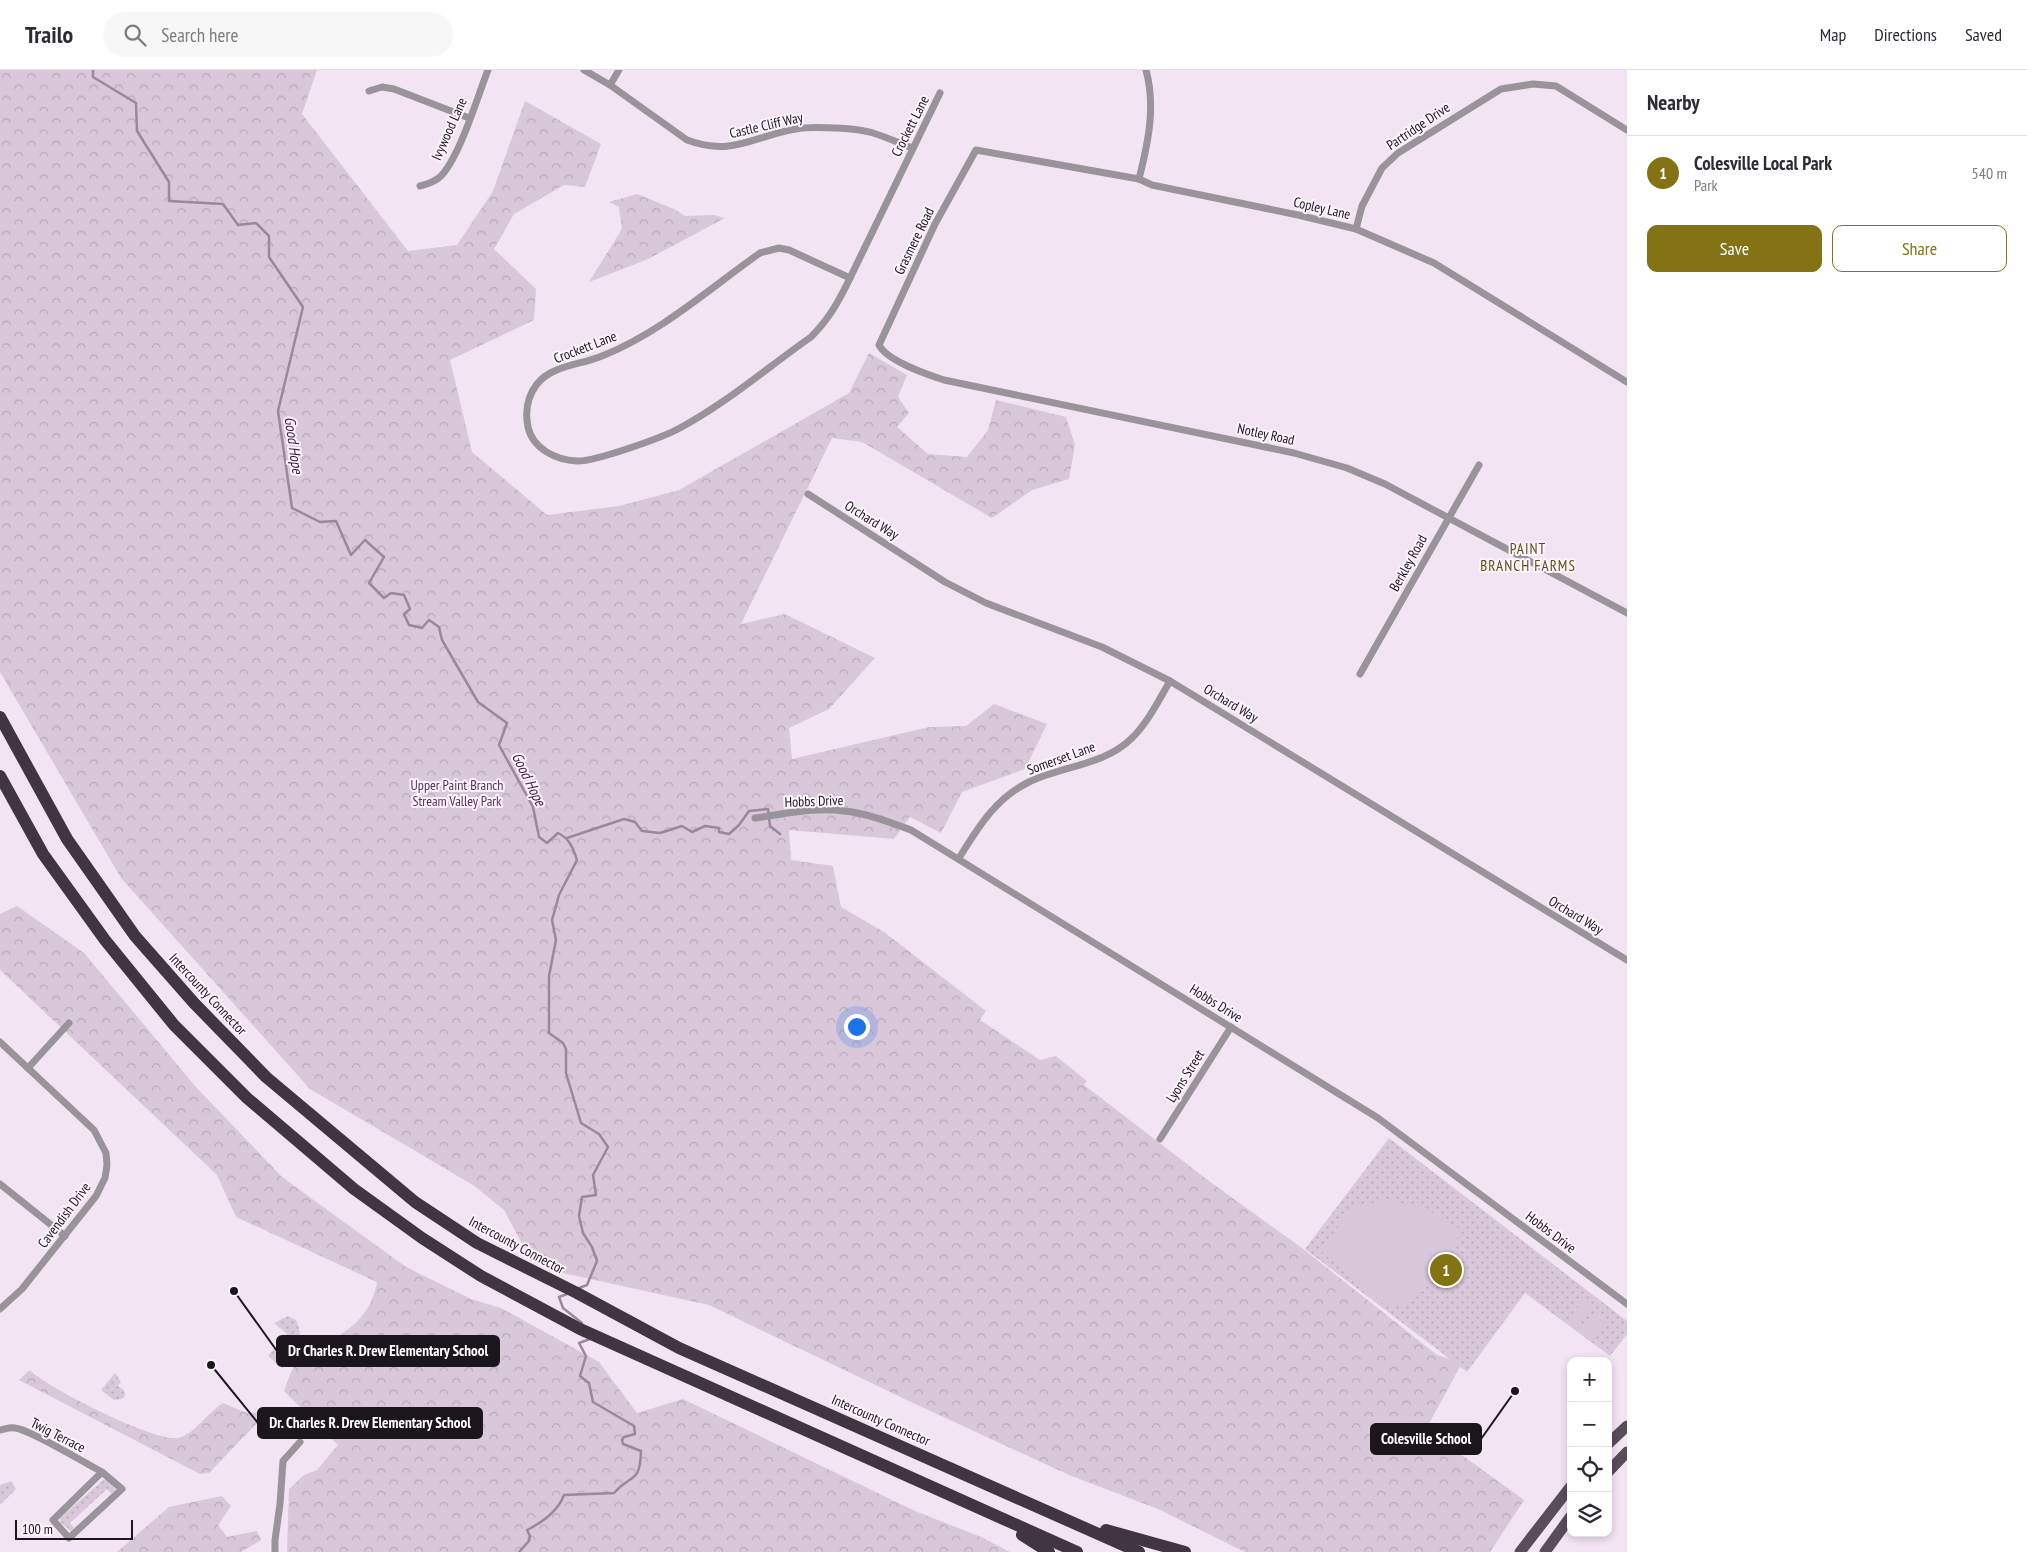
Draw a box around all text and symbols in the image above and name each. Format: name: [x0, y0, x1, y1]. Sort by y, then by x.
search box: [103, 12, 453, 57]
text: Trailo: [25, 19, 73, 50]
icon: search: [121, 21, 149, 49]
text: Search here: [161, 23, 238, 47]
text: Map: [1820, 23, 1846, 46]
text: Directions: [1874, 23, 1937, 46]
text: Saved: [1965, 23, 2002, 46]
text: Nearby: [1647, 89, 1700, 116]
street label: Crockett Lane: [887, 92, 933, 159]
street label: Ivywood Lane: [427, 95, 471, 163]
street label: Partridge Drive: [1383, 98, 1453, 154]
street label: Castle Cliff Way: [727, 108, 805, 142]
text: Colesville Local Park: [1694, 151, 1832, 175]
text: 1: [1659, 163, 1667, 183]
text: 540 m: [1972, 163, 2007, 183]
text: Park: [1694, 175, 1718, 195]
street label: Copley Lane: [1292, 193, 1352, 223]
street label: Grasmere Road: [890, 205, 938, 277]
button: Save: [1647, 225, 1822, 272]
button: Share: [1832, 225, 2007, 272]
street label: Crockett Lane: [551, 327, 619, 367]
water label: Good Hope: [281, 415, 308, 475]
street label: Notley Road: [1236, 419, 1296, 449]
street label: Orchard Way: [841, 496, 903, 544]
street label: Berkley Road: [1385, 531, 1431, 595]
district label: PAINT BRANCH FARMS: [1480, 539, 1576, 575]
street label: Orchard Way: [1200, 680, 1262, 727]
street label: Somerset Lane: [1024, 737, 1098, 779]
water label: Good Hope: [508, 749, 550, 810]
park label: Upper Paint Branch Stream Valley Park: [411, 776, 503, 810]
street label: Hobbs Drive: [784, 791, 844, 811]
street label: Orchard Way: [1545, 892, 1607, 939]
street label: Intercounty Connector: [165, 949, 251, 1039]
street label: Hobbs Drive: [1186, 980, 1246, 1026]
your location: [844, 1014, 870, 1040]
street label: Lyons Street: [1162, 1046, 1208, 1106]
street label: Cavendish Drive: [33, 1178, 95, 1251]
street label: Hobbs Drive: [1522, 1207, 1580, 1257]
street label: Intercounty Connector: [466, 1212, 568, 1278]
pin: 1: [1430, 1251, 1462, 1289]
callout: Dr Charles R. Drew Elementary School: [277, 1336, 499, 1366]
text: Dr Charles R. Drew Elementary School: [288, 1341, 488, 1360]
map controls: [1567, 1357, 1612, 1537]
button: +: [1567, 1357, 1612, 1402]
street label: Intercounty Connector: [829, 1390, 933, 1450]
button: −: [1567, 1402, 1612, 1447]
callout: Dr. Charles R. Drew Elementary School: [258, 1408, 482, 1438]
text: Dr. Charles R. Drew Elementary School: [269, 1413, 471, 1432]
street label: Twig Terrace: [28, 1414, 89, 1457]
callout: Colesville School: [1371, 1424, 1481, 1454]
text: Colesville School: [1381, 1429, 1471, 1448]
button: locate: [1567, 1447, 1612, 1492]
button: layers: [1567, 1492, 1612, 1537]
scale bar: [15, 1517, 132, 1540]
text: 100 m: [22, 1520, 53, 1538]

